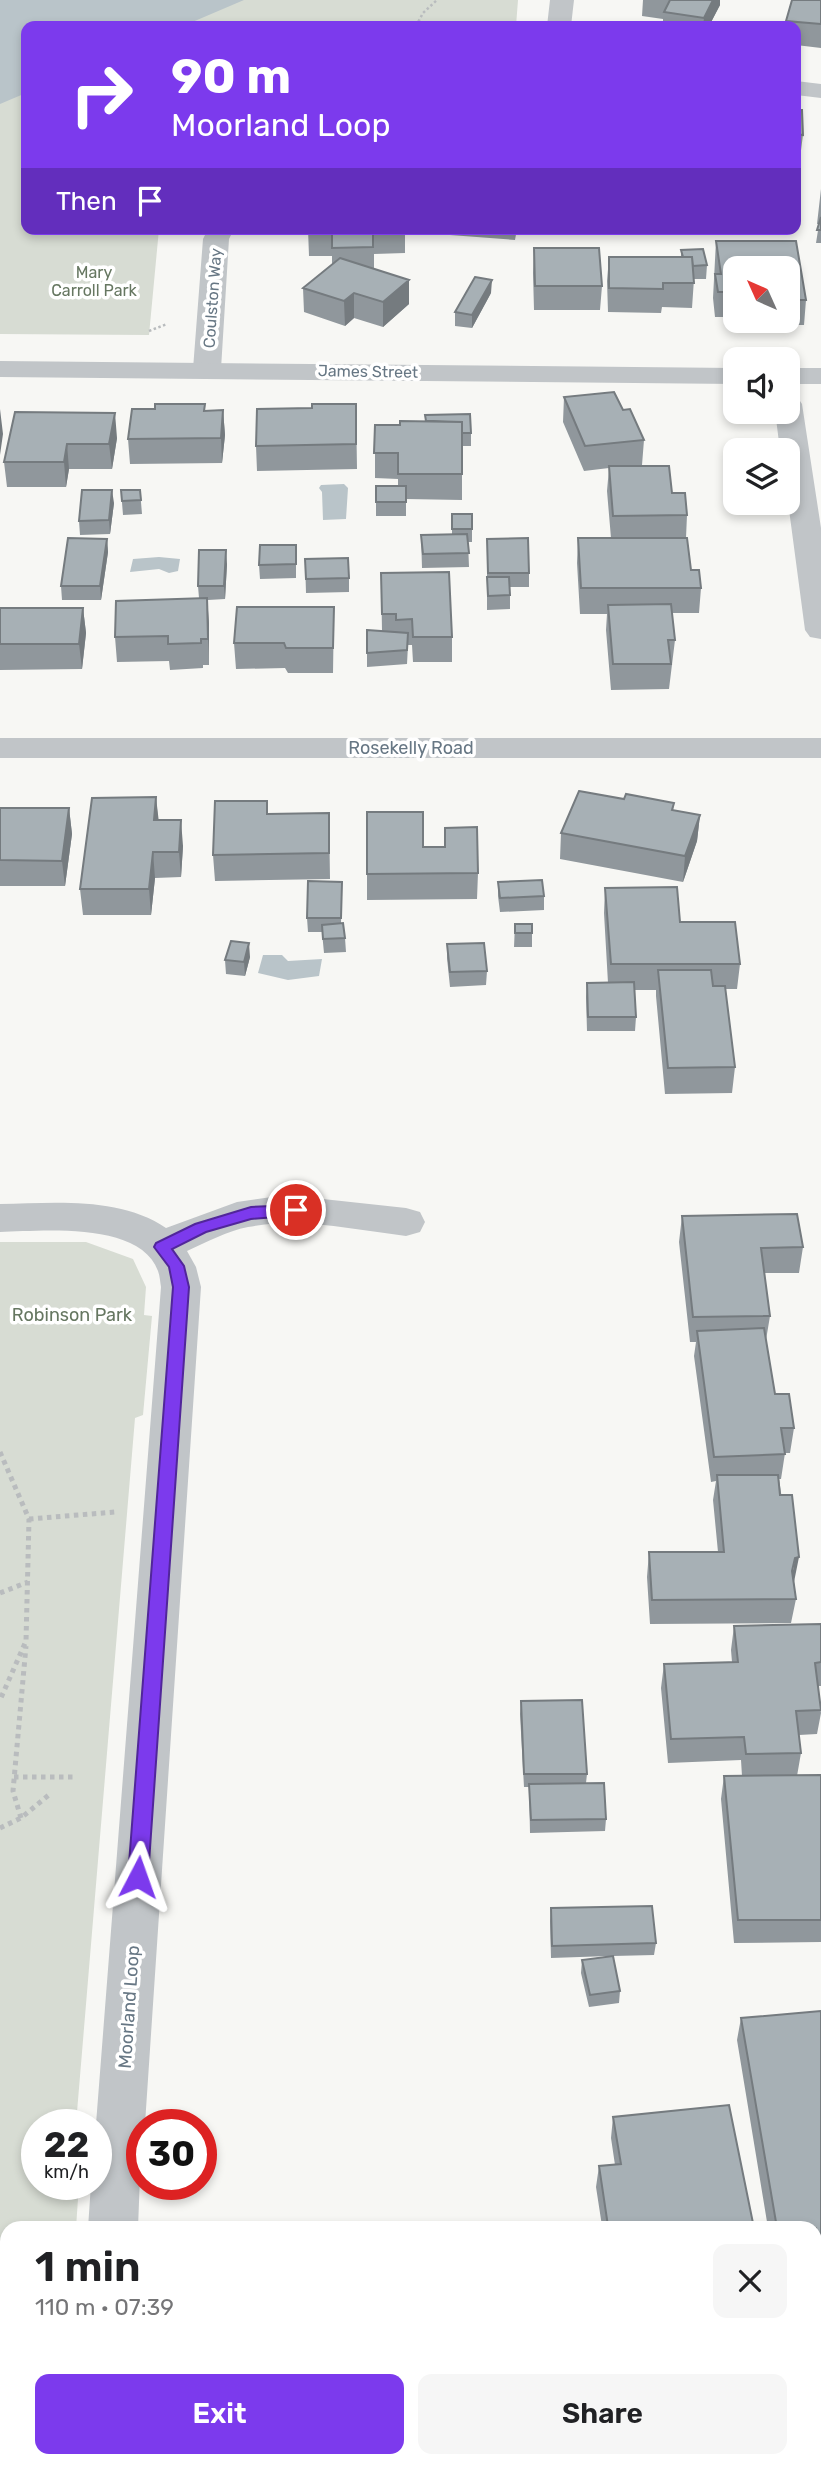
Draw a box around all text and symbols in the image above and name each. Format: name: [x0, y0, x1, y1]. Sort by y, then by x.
text: 90 m: [171, 47, 291, 105]
icon: right: [56, 49, 147, 140]
text: Moorland Loop: [171, 106, 391, 144]
icon: arrive: [131, 182, 169, 220]
text: Then: [56, 186, 117, 217]
street label: Coulston Way: [200, 247, 225, 349]
north arrow: [723, 256, 800, 332]
map controls: [723, 256, 800, 515]
park label: Mary Carroll Park: [51, 263, 138, 300]
button: sound: [723, 347, 800, 424]
street label: James Street: [318, 361, 418, 382]
button: layers: [723, 438, 800, 515]
street label: Rosekelly Road: [348, 737, 474, 759]
pin: [266, 1180, 326, 1240]
icon: arrive: [277, 1191, 315, 1229]
park label: Robinson Park: [12, 1304, 133, 1326]
position arrow: [101, 1840, 175, 1914]
street label: Moorland Loop: [114, 1945, 144, 2069]
speed limit sign: 30: [126, 2109, 217, 2200]
text: 22: [44, 2124, 89, 2166]
text: km/h: [44, 2161, 89, 2183]
text: 1 min: [35, 2242, 141, 2292]
button: close: [713, 2244, 787, 2318]
text: 110 m · 07:39: [35, 2293, 174, 2321]
button: Exit: [35, 2374, 404, 2454]
button: Share: [418, 2374, 787, 2454]

